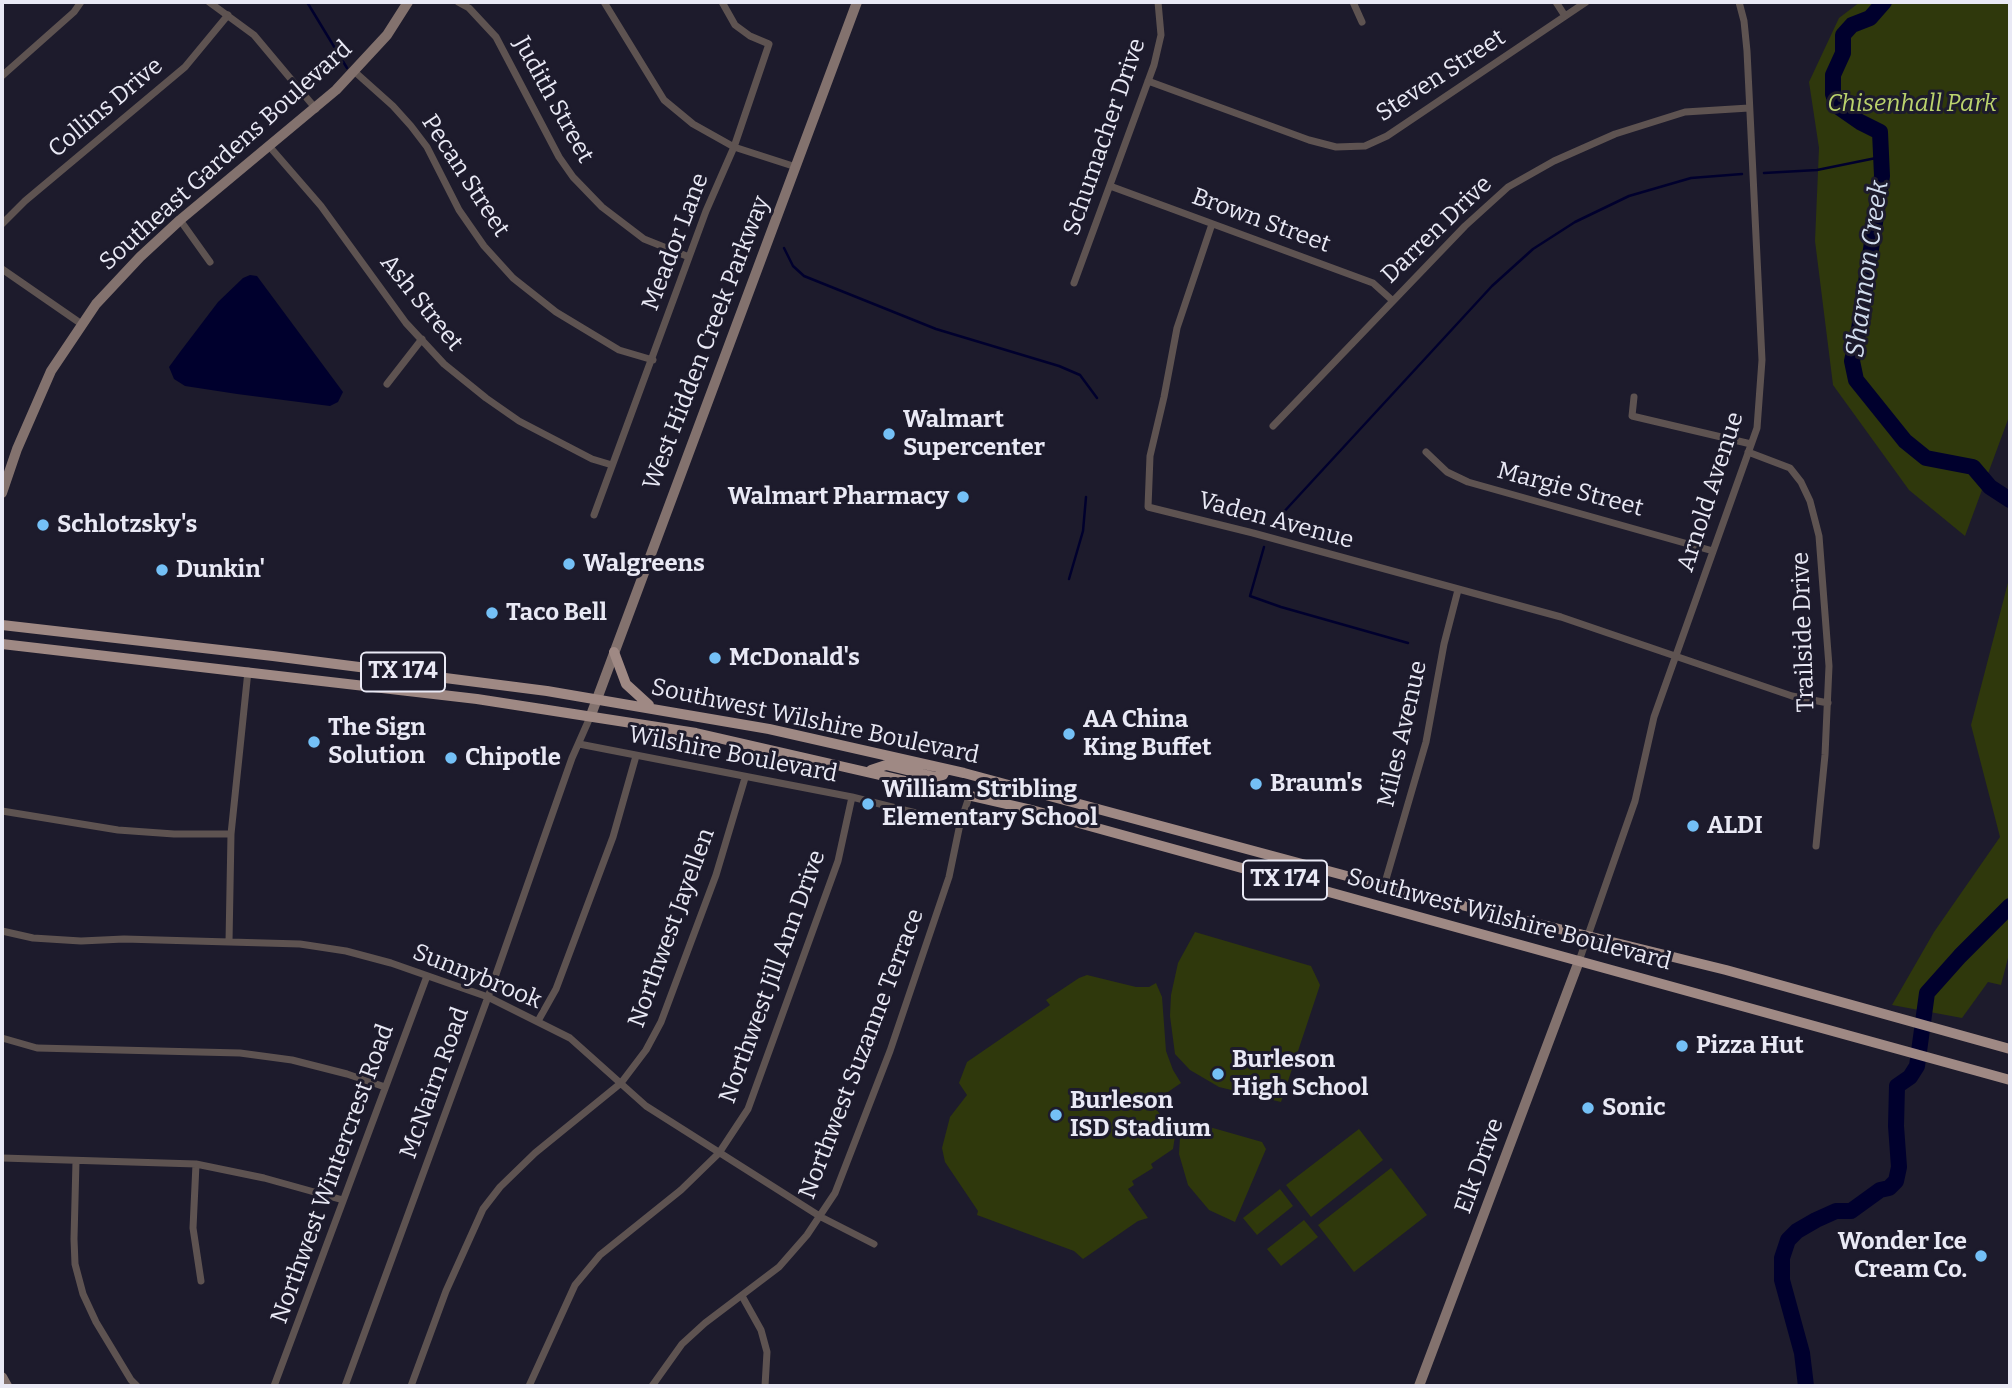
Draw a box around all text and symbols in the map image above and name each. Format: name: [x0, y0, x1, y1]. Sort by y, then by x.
street label: Steven Street: [1371, 24, 1511, 128]
street label: Judith Street: [507, 32, 599, 168]
street label: Southeast Gardens Boulevard: [94, 35, 358, 277]
street label: Schumacher Drive: [1058, 35, 1152, 239]
street label: Collins Drive: [43, 52, 169, 164]
park label: Chisenhall Park: [1827, 90, 1997, 118]
street label: Pecan Street: [415, 110, 515, 242]
street label: Meador Lane: [637, 169, 715, 315]
street label: Darren Drive: [1376, 170, 1498, 290]
water label: Shannon Creek: [1840, 179, 1896, 359]
street label: Brown Street: [1188, 183, 1334, 259]
street label: West Hidden Creek Parkway: [638, 192, 776, 494]
street label: Ash Street: [373, 249, 469, 357]
place label: Walmart Supercenter: [903, 406, 1045, 462]
street label: Arnold Avenue: [1672, 409, 1750, 575]
marker: Walmart Supercenter: [881, 426, 897, 442]
street label: Margie Street: [1494, 457, 1646, 523]
place label: Walmart Pharmacy: [728, 483, 949, 511]
street label: Vaden Avenue: [1195, 486, 1357, 556]
marker: Walmart Pharmacy: [955, 489, 971, 505]
place label: Schlotzsky's: [57, 511, 197, 539]
marker: Schlotzsky's: [35, 517, 51, 533]
place label: Walgreens: [583, 550, 705, 578]
street label: Trailside Drive: [1787, 551, 1821, 713]
place label: Dunkin': [176, 556, 265, 584]
marker: Walgreens: [561, 556, 577, 572]
marker: Dunkin': [154, 562, 170, 578]
place label: Taco Bell: [506, 599, 607, 627]
marker: Taco Bell: [484, 605, 500, 621]
place label: McDonald's: [729, 644, 860, 672]
marker: McDonald's: [707, 650, 723, 666]
road number: TX 174: [361, 652, 445, 692]
street label: Miles Avenue: [1372, 658, 1434, 810]
street label: Southwest Wilshire Boulevard: [648, 673, 982, 771]
place label: AA China King Buffet: [1083, 706, 1211, 762]
place label: The Sign Solution: [328, 714, 426, 770]
street label: Wilshire Boulevard: [626, 721, 840, 789]
marker: AA China King Buffet: [1061, 726, 1077, 742]
marker: The Sign Solution: [306, 734, 322, 750]
place label: Chipotle: [465, 744, 561, 772]
marker: Chipotle: [443, 750, 459, 766]
place label: Braum's: [1270, 770, 1363, 798]
place label: William Stribling Elementary School: [882, 776, 1098, 832]
marker: Braum's: [1248, 776, 1264, 792]
marker: William Stribling Elementary School: [860, 796, 876, 812]
place label: ALDI: [1707, 812, 1763, 840]
marker: ALDI: [1685, 818, 1701, 834]
street label: Northwest Jayellen: [623, 824, 721, 1032]
street label: Northwest Jill Ann Drive: [714, 847, 832, 1107]
road number: TX 174: [1243, 860, 1327, 900]
street label: Southwest Wilshire Boulevard: [1344, 863, 1674, 977]
street label: Northwest Suzanne Terrace: [793, 905, 931, 1203]
street label: Sunnybrook: [408, 938, 546, 1016]
street label: McNairn Road: [394, 1003, 476, 1163]
street label: Northwest Wintercrest Road: [265, 1020, 401, 1328]
place label: Pizza Hut: [1696, 1032, 1804, 1060]
marker: Pizza Hut: [1674, 1038, 1690, 1054]
place label: Burleson High School: [1232, 1046, 1368, 1102]
marker: Burleson High School: [1210, 1066, 1226, 1082]
place label: Burleson ISD Stadium: [1070, 1087, 1211, 1143]
place label: Sonic: [1602, 1094, 1666, 1122]
marker: Sonic: [1580, 1100, 1596, 1116]
marker: Burleson ISD Stadium: [1048, 1107, 1064, 1123]
street label: Elk Drive: [1449, 1114, 1511, 1218]
place label: Wonder Ice Cream Co.: [1838, 1228, 1967, 1284]
marker: Wonder Ice Cream Co.: [1973, 1248, 1989, 1264]

